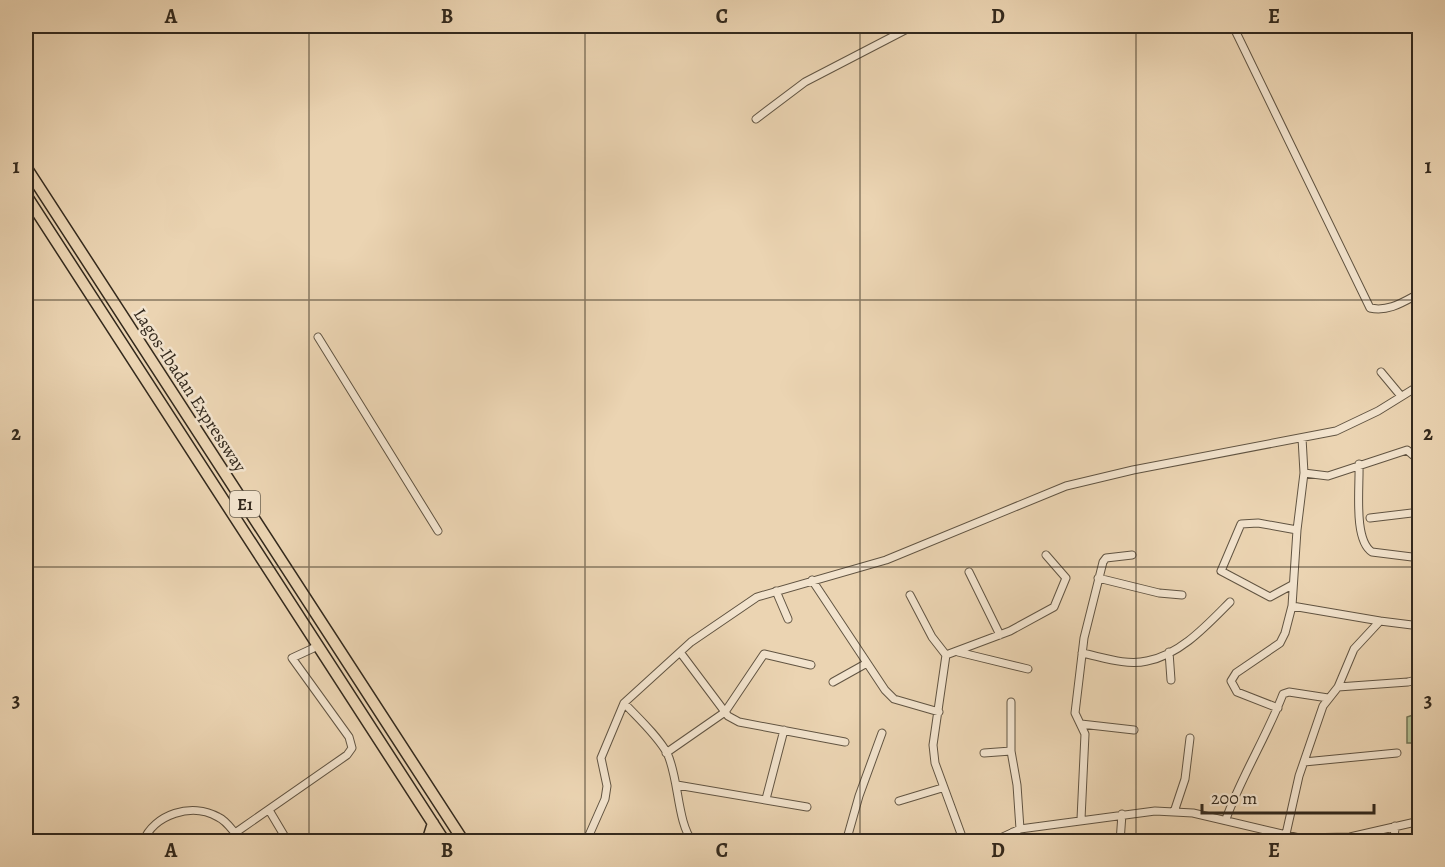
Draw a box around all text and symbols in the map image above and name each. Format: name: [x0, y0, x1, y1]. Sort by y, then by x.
text: A: [164, 3, 178, 30]
text: B: [441, 3, 453, 30]
text: C: [716, 3, 728, 30]
text: D: [991, 3, 1005, 30]
text: E: [1268, 3, 1280, 30]
text: 1: [12, 153, 20, 180]
text: 1: [1424, 153, 1432, 180]
street label: Lagos-Ibadan Expressway: [128, 303, 253, 477]
text: 2: [11, 420, 21, 447]
text: 2: [1423, 420, 1433, 447]
road number: E1: [230, 491, 260, 517]
text: 3: [12, 687, 20, 714]
text: 3: [1424, 687, 1432, 714]
scale bar: [1202, 777, 1374, 815]
text: 200 m: [1211, 786, 1257, 810]
text: A: [164, 837, 178, 864]
text: B: [441, 837, 453, 864]
text: C: [716, 837, 728, 864]
text: D: [991, 837, 1005, 864]
text: E: [1268, 837, 1280, 864]

